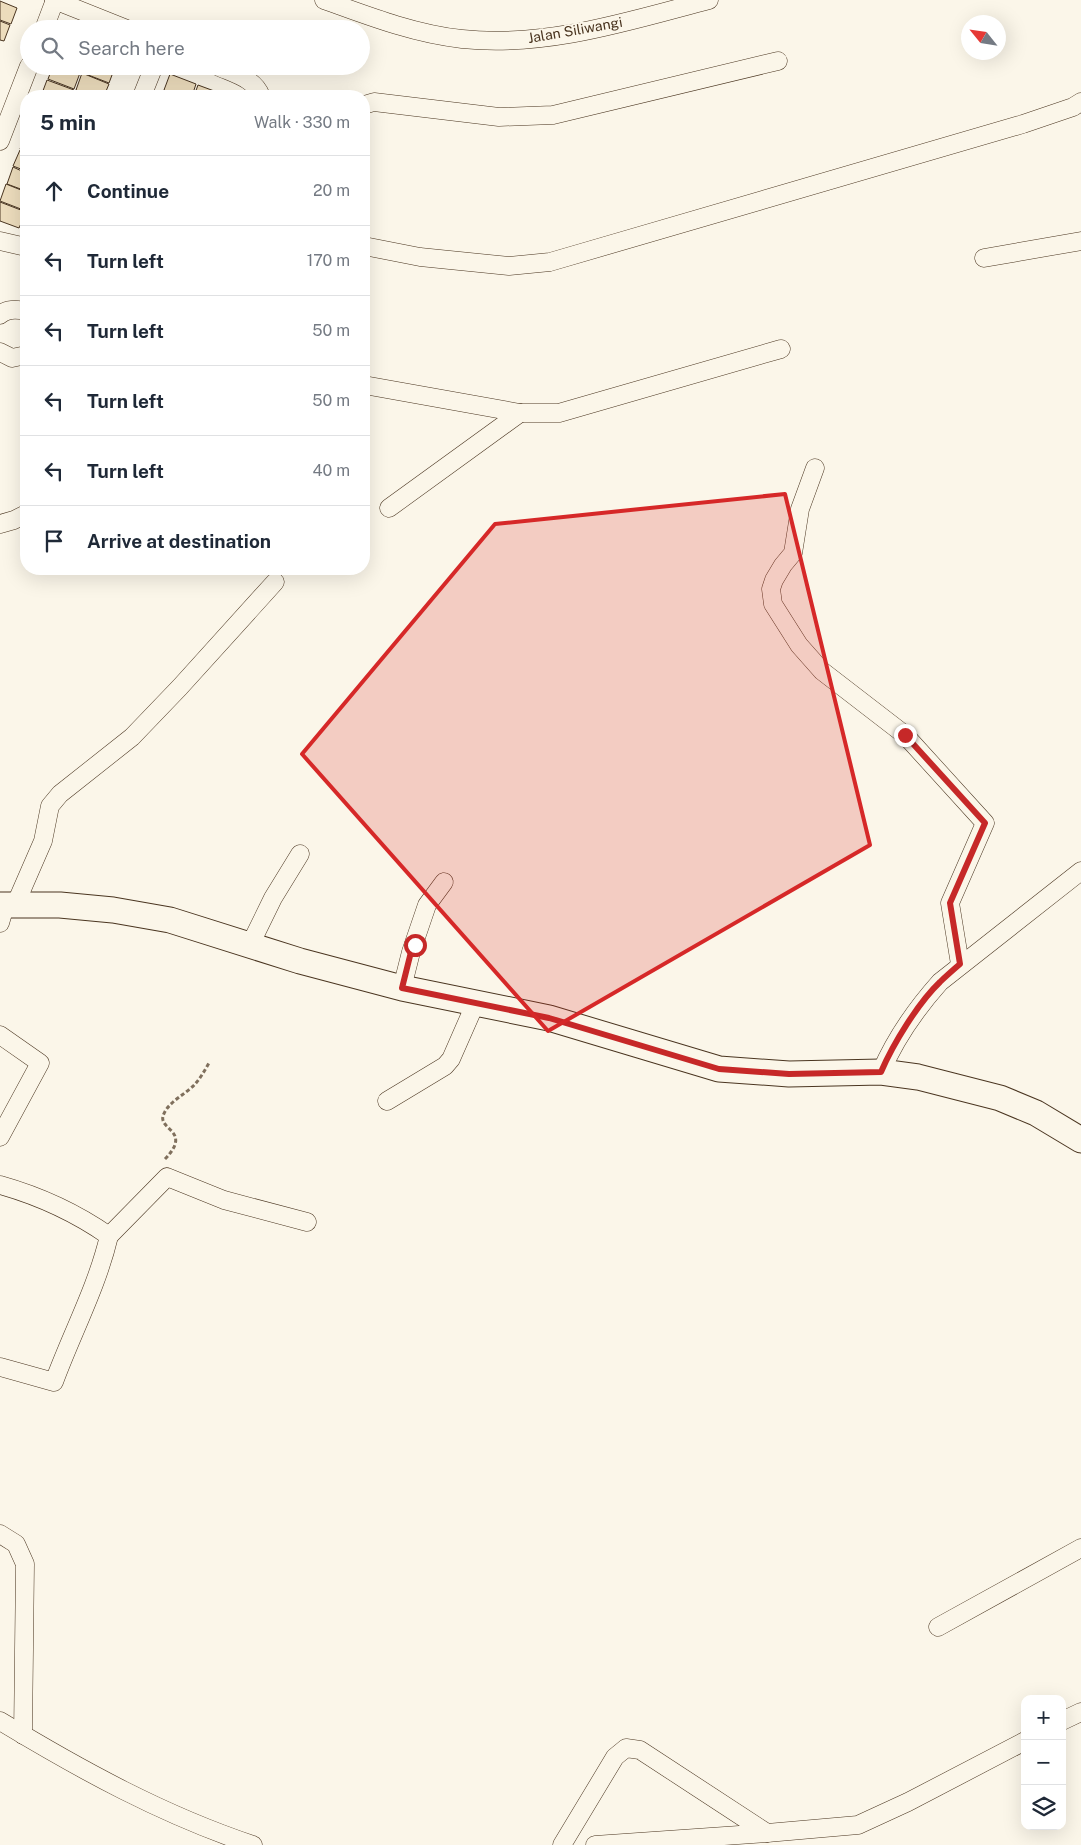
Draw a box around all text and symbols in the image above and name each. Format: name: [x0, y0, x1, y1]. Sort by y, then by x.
street label: Jalan Siliwangi: [526, 14, 624, 46]
north arrow: [961, 15, 1006, 60]
search box: [20, 20, 370, 75]
icon: search: [38, 34, 66, 62]
text: Search here: [78, 37, 185, 59]
text: 5 min: [40, 110, 96, 135]
text: Walk · 330 m: [254, 113, 350, 132]
icon: ahead: [40, 177, 68, 205]
text: Continue: [87, 180, 169, 202]
text: 20 m: [313, 181, 350, 200]
icon: left: [40, 247, 68, 275]
text: Turn left: [87, 250, 164, 272]
text: 170 m: [307, 251, 350, 270]
icon: left: [40, 317, 68, 345]
text: Turn left: [87, 320, 164, 342]
text: 50 m: [312, 321, 350, 340]
icon: left: [40, 387, 68, 415]
text: Turn left: [87, 390, 164, 412]
text: 50 m: [312, 391, 350, 410]
icon: left: [40, 457, 68, 485]
text: Turn left: [87, 460, 164, 482]
text: 40 m: [312, 461, 350, 480]
icon: arrive: [40, 527, 68, 555]
text: Arrive at destination: [87, 530, 271, 552]
route end: [894, 724, 917, 747]
route start: [404, 934, 427, 957]
map controls: [1021, 1695, 1066, 1830]
button: +: [1021, 1695, 1066, 1740]
button: −: [1021, 1740, 1066, 1785]
button: layers: [1021, 1785, 1066, 1830]

